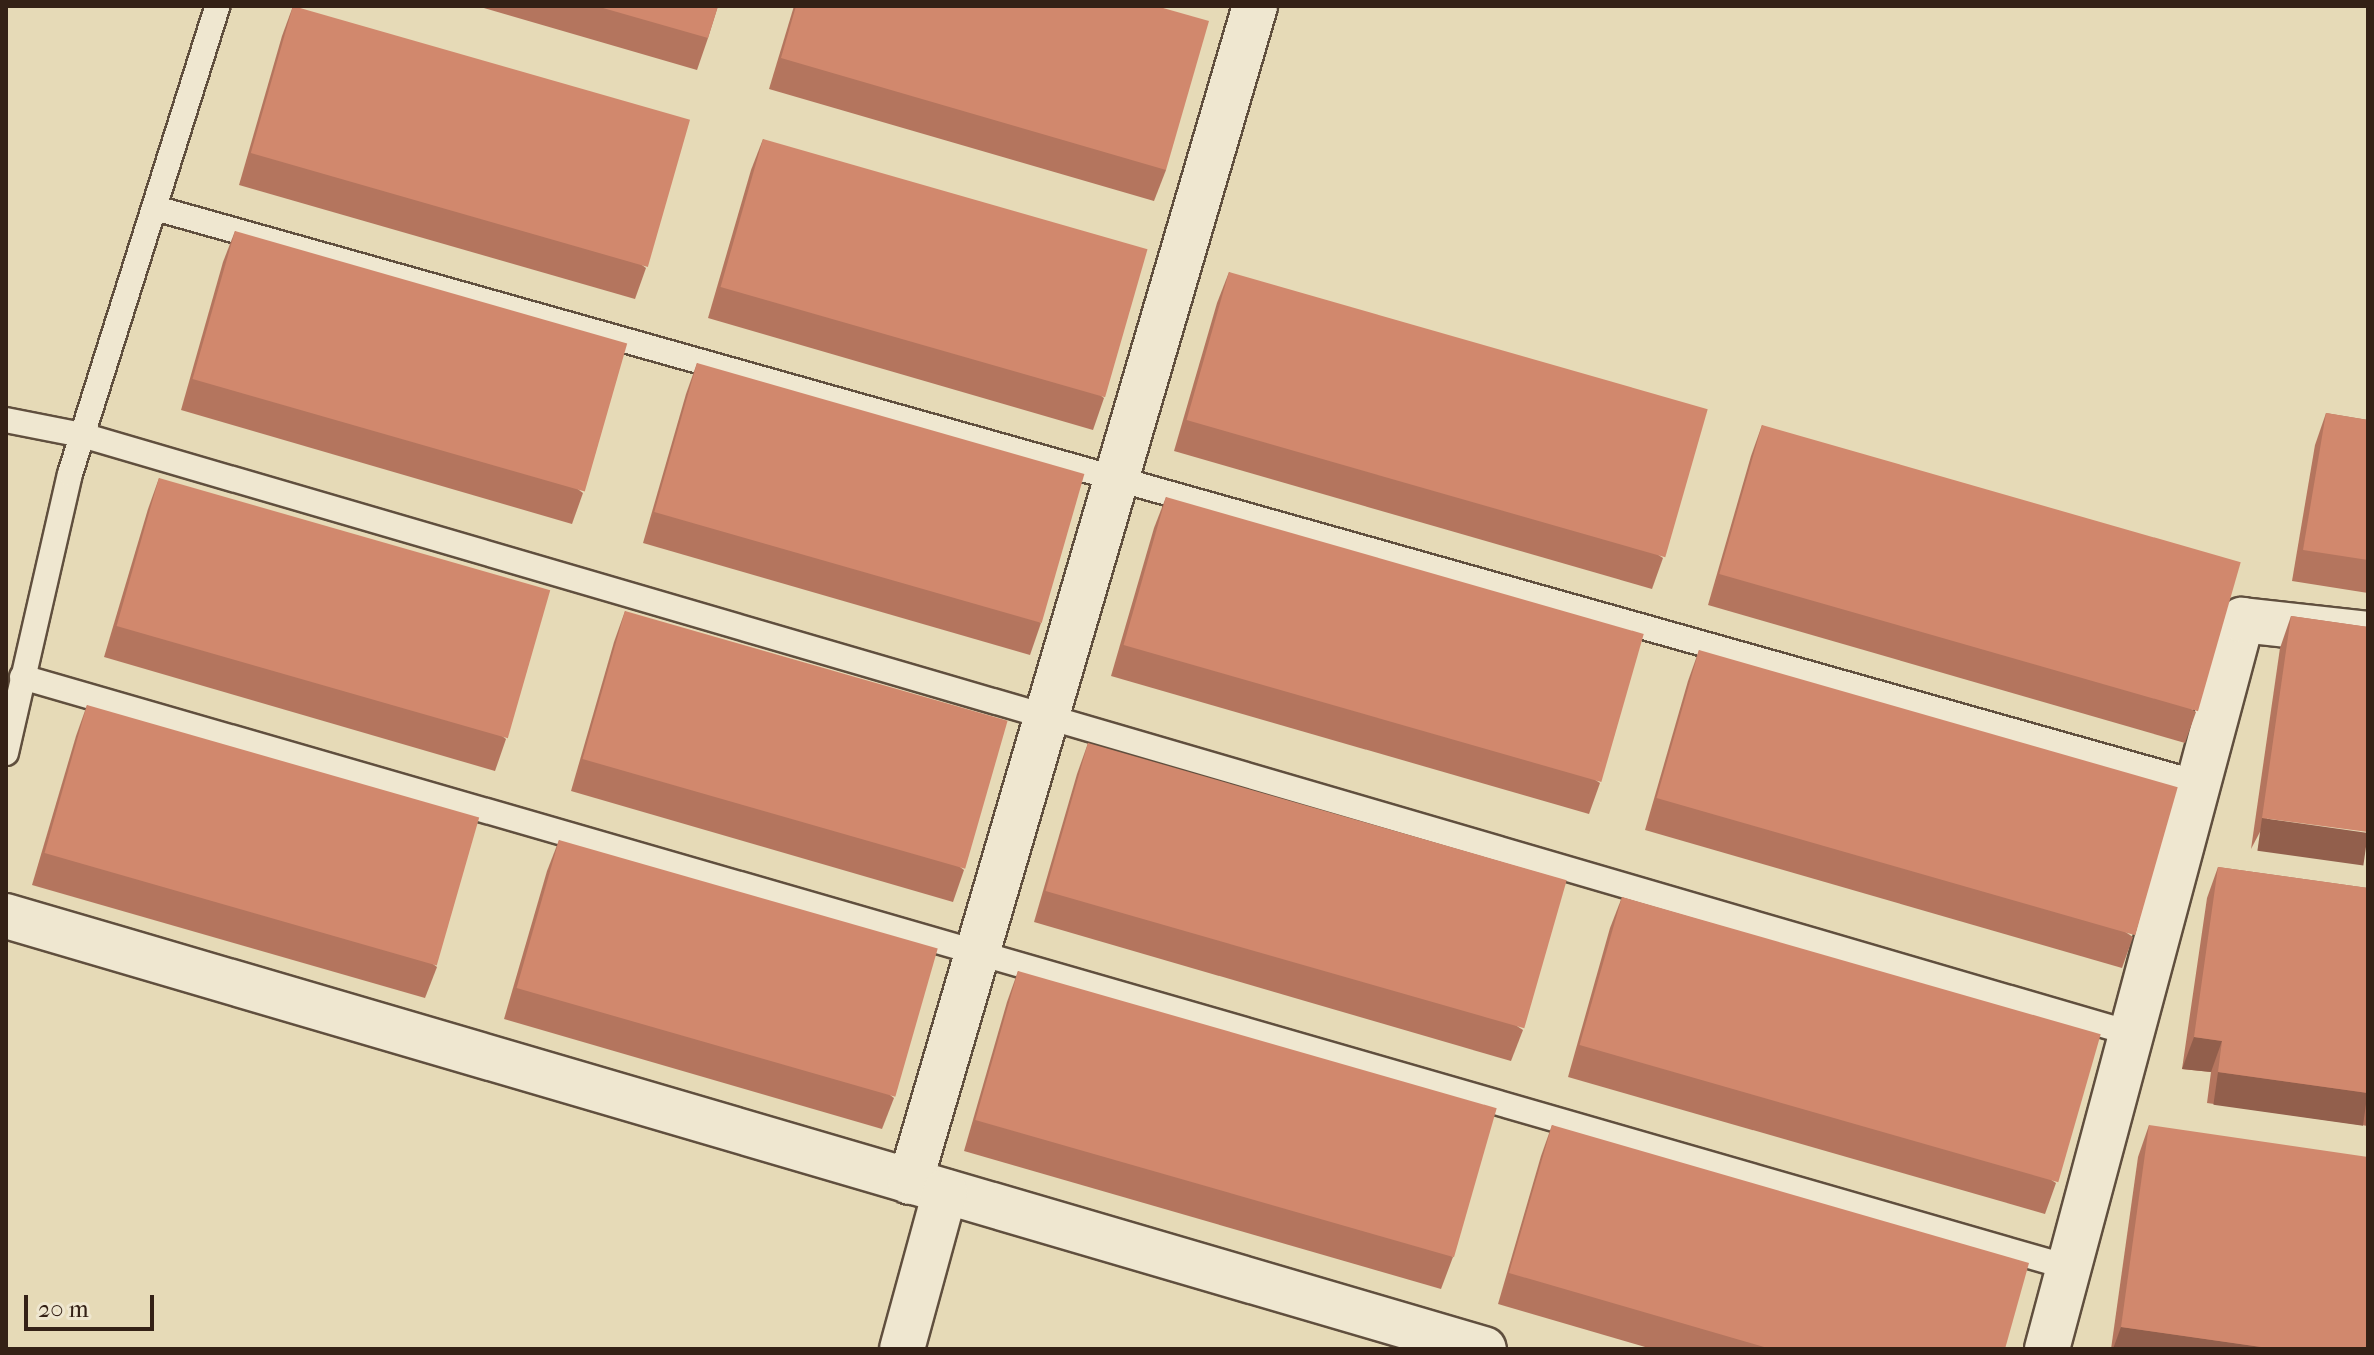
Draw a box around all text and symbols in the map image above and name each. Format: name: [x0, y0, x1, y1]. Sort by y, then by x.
scale bar: [28, 1279, 158, 1329]
text: 20 m: [38, 1295, 89, 1323]

